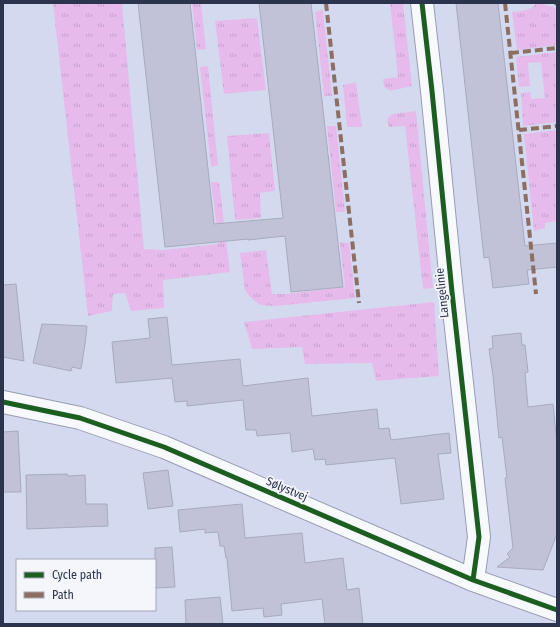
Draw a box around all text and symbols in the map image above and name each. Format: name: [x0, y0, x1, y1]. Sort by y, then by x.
street label: Langelinie: [432, 267, 452, 319]
street label: Sølystvej: [264, 474, 310, 504]
legend: [16, 559, 156, 611]
text: Cycle path: [52, 568, 102, 582]
text: Path: [52, 588, 74, 602]

